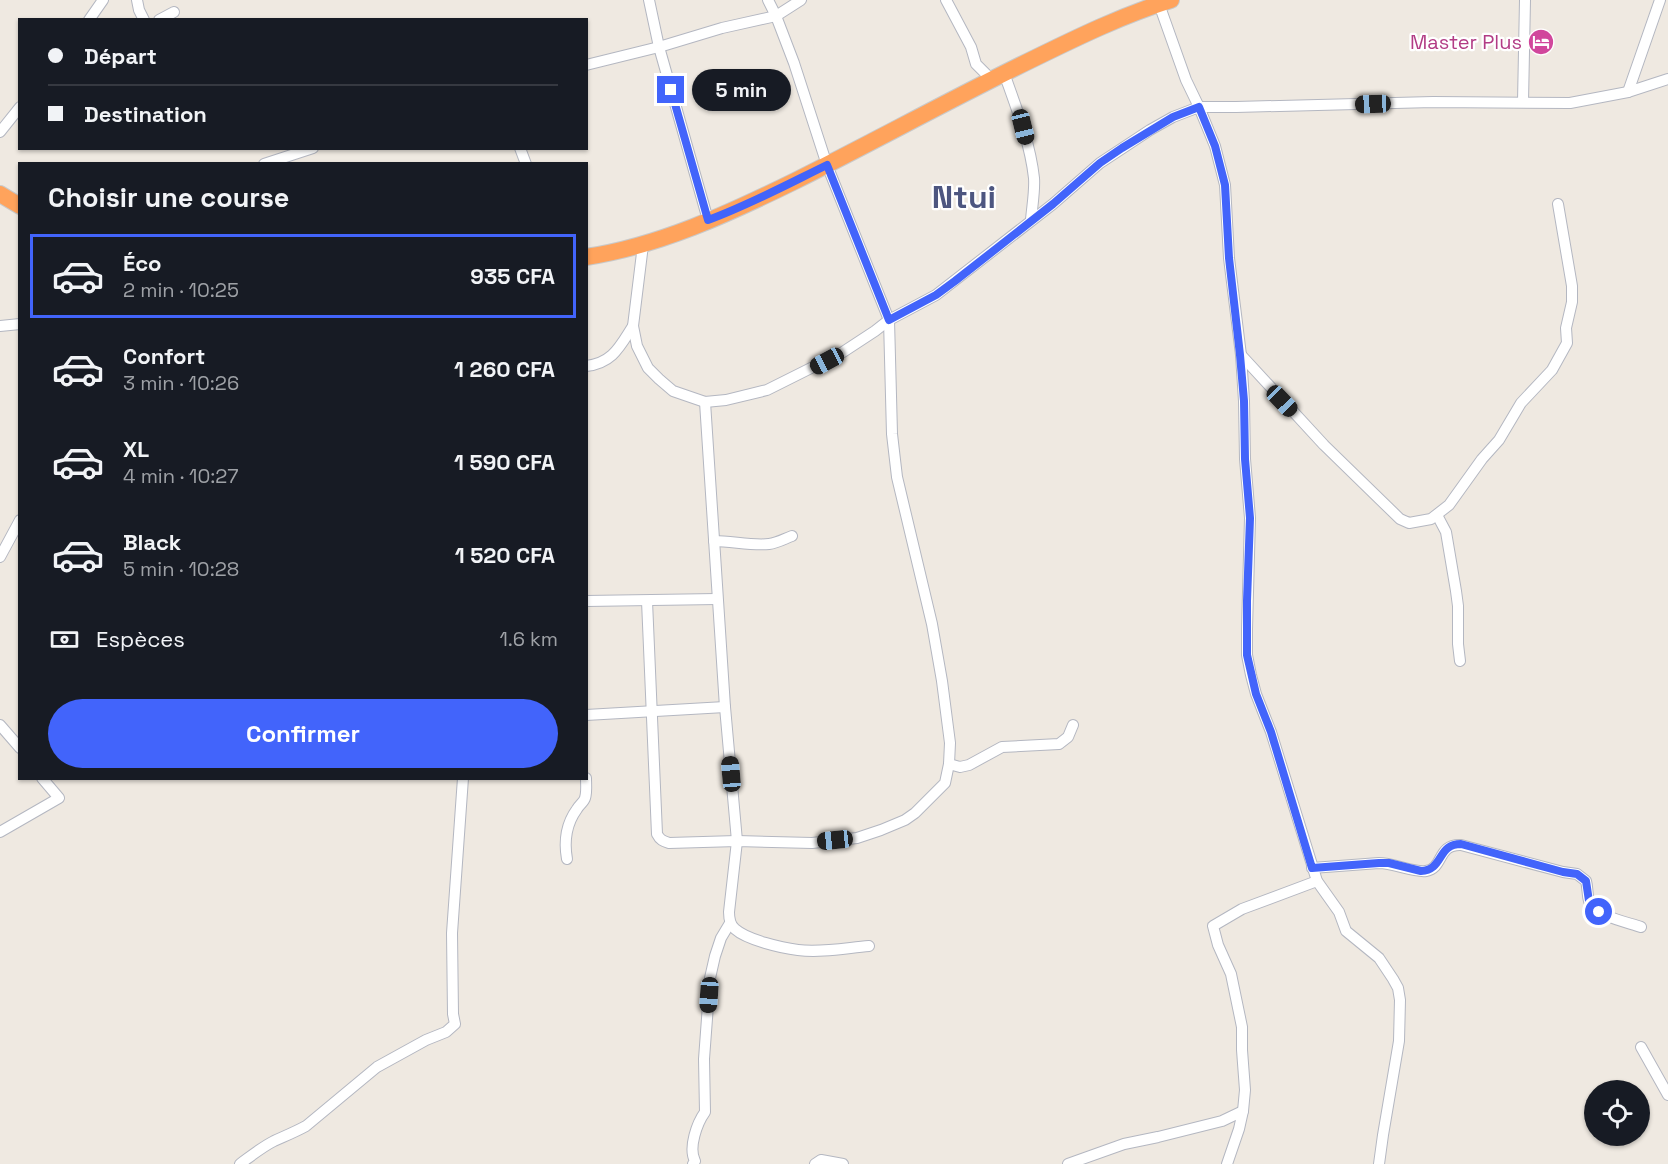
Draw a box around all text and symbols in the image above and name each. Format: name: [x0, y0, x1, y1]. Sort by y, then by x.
hotel icon: Master Plus: [1526, 27, 1556, 57]
place label: Master Plus: [1410, 29, 1522, 55]
text: Départ: [84, 42, 157, 70]
callout: 5 min: [692, 69, 791, 111]
route end: [657, 76, 684, 103]
text: 5 min: [716, 77, 767, 103]
car: [1355, 94, 1391, 114]
text: Destination: [84, 100, 207, 128]
car: [1010, 107, 1036, 147]
district label: Ntui: [932, 177, 996, 217]
text: Choisir une course: [48, 180, 289, 215]
icon: car: [51, 249, 105, 303]
text: Éco: [123, 249, 162, 277]
text: 935 CFA: [470, 262, 555, 290]
text: 2 min · 10:25: [123, 277, 239, 303]
icon: car: [51, 342, 105, 396]
text: Confort: [123, 342, 205, 370]
car: [807, 345, 847, 377]
text: 1 260 CFA: [454, 355, 555, 383]
text: 3 min · 10:26: [123, 370, 239, 396]
car: [1263, 382, 1301, 420]
icon: car: [51, 435, 105, 489]
text: XL: [123, 435, 149, 463]
text: 1 590 CFA: [454, 448, 555, 476]
text: 4 min · 10:27: [123, 463, 238, 489]
icon: car: [51, 528, 105, 582]
text: Black: [123, 528, 181, 556]
text: 1 520 CFA: [455, 541, 555, 569]
text: 5 min · 10:28: [123, 556, 239, 582]
icon: cash: [48, 623, 81, 656]
text: Espèces: [96, 625, 185, 653]
text: 1.6 km: [499, 626, 558, 652]
button: Confirmer: [48, 699, 558, 768]
car: [720, 755, 742, 793]
car: [816, 829, 854, 851]
route start: [1585, 898, 1612, 925]
car: [699, 976, 719, 1014]
map controls: [1584, 1080, 1650, 1146]
button: locate: [1584, 1080, 1650, 1146]

